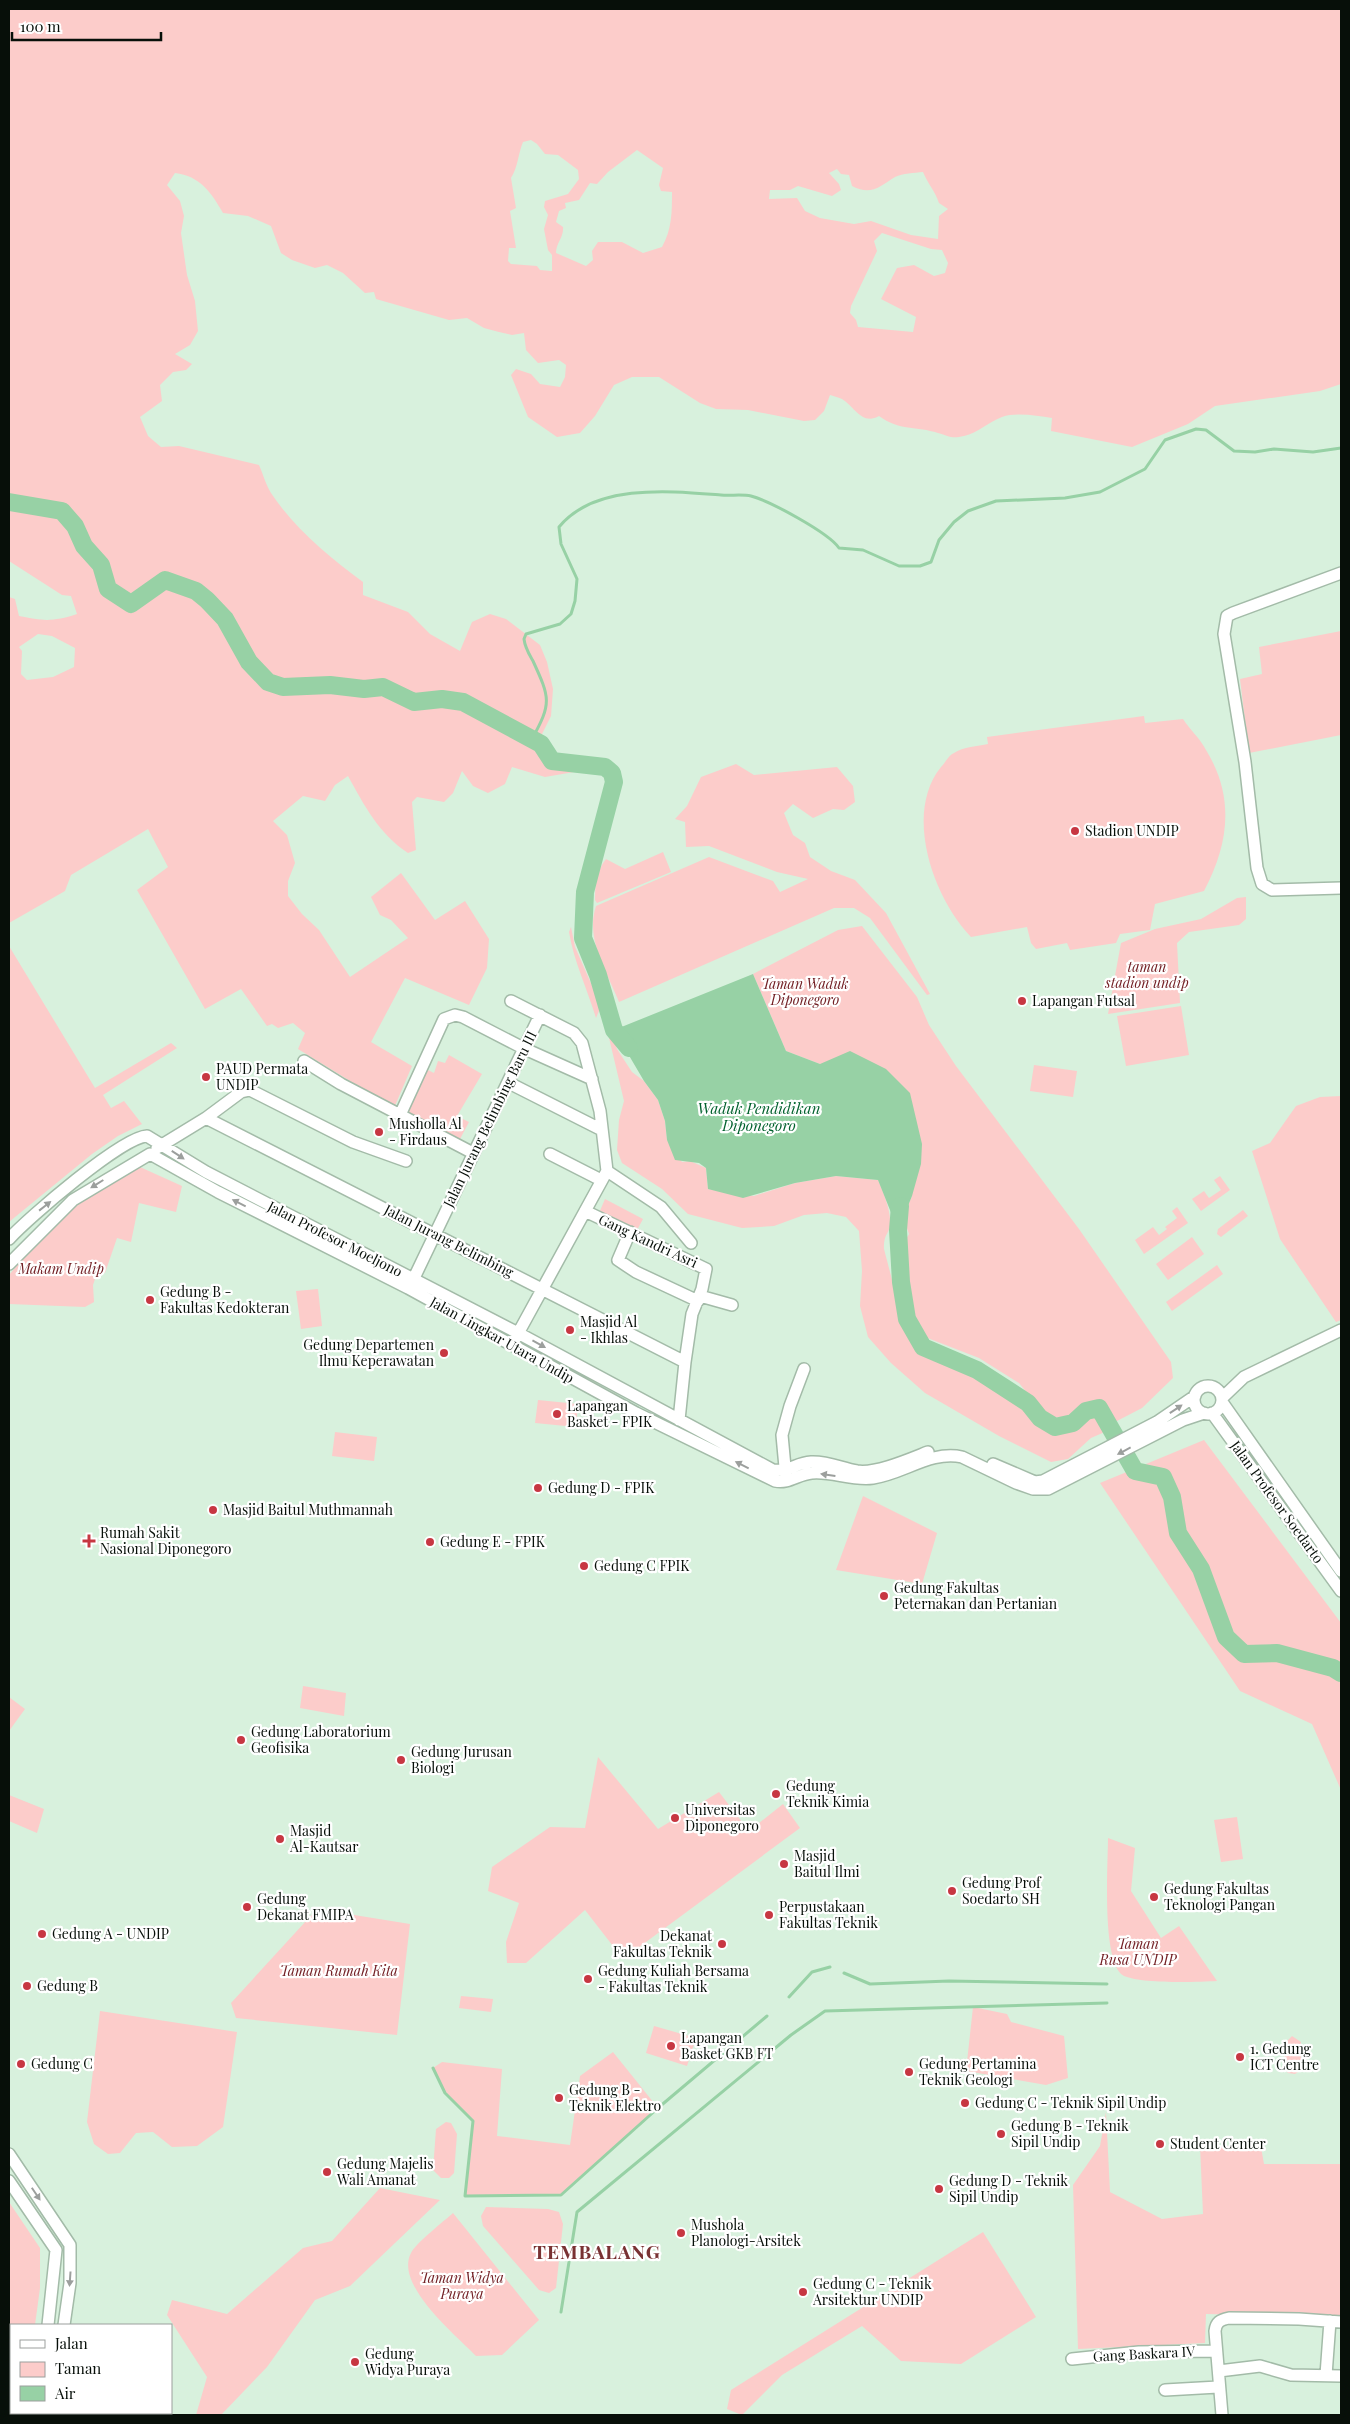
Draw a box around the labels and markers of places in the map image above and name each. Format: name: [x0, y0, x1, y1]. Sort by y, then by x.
place label: Stadion UNDIP: [1085, 821, 1179, 840]
marker: Stadion UNDIP: [1069, 825, 1081, 837]
place label: Lapangan Futsal: [1032, 991, 1135, 1010]
marker: Lapangan Futsal: [1016, 995, 1028, 1007]
place label: PAUD Permata UNDIP: [216, 1059, 308, 1094]
marker: PAUD Permata UNDIP: [200, 1071, 212, 1083]
place label: Musholla Al - Firdaus: [389, 1114, 462, 1149]
marker: Musholla Al - Firdaus: [373, 1126, 385, 1138]
place label: Gedung B - Fakultas Kedokteran: [160, 1282, 290, 1317]
marker: Gedung B - Fakultas Kedokteran: [144, 1294, 156, 1306]
place label: Masjid Al - Ikhlas: [580, 1312, 637, 1347]
marker: Masjid Al - Ikhlas: [564, 1324, 576, 1336]
place label: Gedung Departemen Ilmu Keperawatan: [303, 1335, 435, 1370]
marker: Gedung Departemen Ilmu Keperawatan: [438, 1347, 450, 1359]
place label: Lapangan Basket - FPIK: [567, 1396, 653, 1431]
marker: Lapangan Basket - FPIK: [551, 1408, 563, 1420]
place label: Gedung D - FPIK: [548, 1478, 655, 1497]
marker: Gedung D - FPIK: [532, 1482, 544, 1494]
place label: Masjid Baitul Muthmannah: [223, 1500, 394, 1519]
marker: Masjid Baitul Muthmannah: [207, 1504, 219, 1516]
place label: Rumah Sakit Nasional Diponegoro: [100, 1523, 232, 1558]
place label: Gedung E - FPIK: [440, 1532, 546, 1551]
marker: Rumah Sakit Nasional Diponegoro: [82, 1534, 96, 1548]
marker: Gedung E - FPIK: [424, 1536, 436, 1548]
place label: Gedung C FPIK: [594, 1556, 690, 1575]
marker: Gedung C FPIK: [578, 1560, 590, 1572]
place label: Gedung Fakultas Peternakan dan Pertanian: [894, 1578, 1058, 1613]
marker: Gedung Fakultas Peternakan dan Pertanian: [878, 1590, 890, 1602]
place label: Gedung Laboratorium Geofisika: [251, 1722, 391, 1757]
marker: Gedung Laboratorium Geofisika: [235, 1734, 247, 1746]
place label: Gedung Jurusan Biologi: [411, 1742, 512, 1777]
marker: Gedung Jurusan Biologi: [395, 1754, 407, 1766]
place label: Gedung Teknik Kimia: [786, 1776, 869, 1811]
marker: Gedung Teknik Kimia: [770, 1788, 782, 1800]
place label: Universitas Diponegoro: [685, 1800, 759, 1835]
marker: Universitas Diponegoro: [669, 1812, 681, 1824]
place label: Masjid Al-Kautsar: [289, 1821, 359, 1856]
marker: Masjid Al-Kautsar: [274, 1833, 286, 1845]
place label: Masjid Baitul Ilmi: [794, 1846, 860, 1881]
marker: Masjid Baitul Ilmi: [778, 1858, 790, 1870]
place label: Gedung Prof Soedarto SH: [962, 1873, 1042, 1908]
place label: Gedung Fakultas Teknologi Pangan: [1164, 1879, 1276, 1914]
marker: Gedung Prof Soedarto SH: [946, 1885, 958, 1897]
place label: Gedung Dekanat FMIPA: [257, 1889, 354, 1924]
marker: Gedung Fakultas Teknologi Pangan: [1148, 1891, 1160, 1903]
place label: Perpustakaan Fakultas Teknik: [779, 1897, 878, 1932]
marker: Gedung Dekanat FMIPA: [241, 1901, 253, 1913]
marker: Perpustakaan Fakultas Teknik: [763, 1909, 775, 1921]
place label: Gedung A - UNDIP: [52, 1924, 169, 1943]
place label: Dekanat Fakultas Teknik: [613, 1926, 713, 1961]
marker: Gedung A - UNDIP: [36, 1928, 48, 1940]
marker: Dekanat Fakultas Teknik: [716, 1938, 728, 1950]
place label: Gedung Kuliah Bersama - Fakultas Teknik: [598, 1961, 749, 1996]
marker: Gedung Kuliah Bersama - Fakultas Teknik: [582, 1973, 594, 1985]
place label: Gedung B: [37, 1976, 98, 1995]
marker: Gedung B: [21, 1980, 33, 1992]
place label: Lapangan Basket GKB FT: [681, 2028, 774, 2063]
place label: 1. Gedung ICT Centre: [1250, 2039, 1319, 2074]
marker: Lapangan Basket GKB FT: [665, 2040, 677, 2052]
marker: 1. Gedung ICT Centre: [1234, 2051, 1246, 2063]
place label: Gedung C: [31, 2054, 93, 2073]
place label: Gedung Pertamina Teknik Geologi: [919, 2054, 1036, 2089]
marker: Gedung C: [15, 2058, 27, 2070]
marker: Gedung Pertamina Teknik Geologi: [903, 2066, 915, 2078]
place label: Gedung B - Teknik Elektro: [569, 2080, 661, 2115]
marker: Gedung B - Teknik Elektro: [553, 2092, 565, 2104]
place label: Gedung C - Teknik Sipil Undip: [975, 2093, 1166, 2112]
marker: Gedung C - Teknik Sipil Undip: [959, 2097, 971, 2109]
place label: Gedung B - Teknik Sipil Undip: [1011, 2116, 1129, 2151]
marker: Gedung B - Teknik Sipil Undip: [995, 2128, 1007, 2140]
place label: Student Center: [1170, 2134, 1267, 2153]
marker: Student Center: [1154, 2138, 1166, 2150]
place label: Gedung Majelis Wali Amanat: [336, 2154, 434, 2189]
marker: Gedung Majelis Wali Amanat: [321, 2166, 333, 2178]
place label: Gedung D - Teknik Sipil Undip: [949, 2171, 1068, 2206]
marker: Gedung D - Teknik Sipil Undip: [933, 2183, 945, 2195]
place label: Mushola Planologi-Arsitek: [691, 2215, 801, 2250]
marker: Mushola Planologi-Arsitek: [675, 2227, 687, 2239]
place label: Gedung C - Teknik Arsitektur UNDIP: [812, 2274, 932, 2309]
marker: Gedung C - Teknik Arsitektur UNDIP: [797, 2286, 809, 2298]
place label: Gedung Widya Puraya: [364, 2344, 450, 2379]
marker: Gedung Widya Puraya: [349, 2356, 361, 2368]

